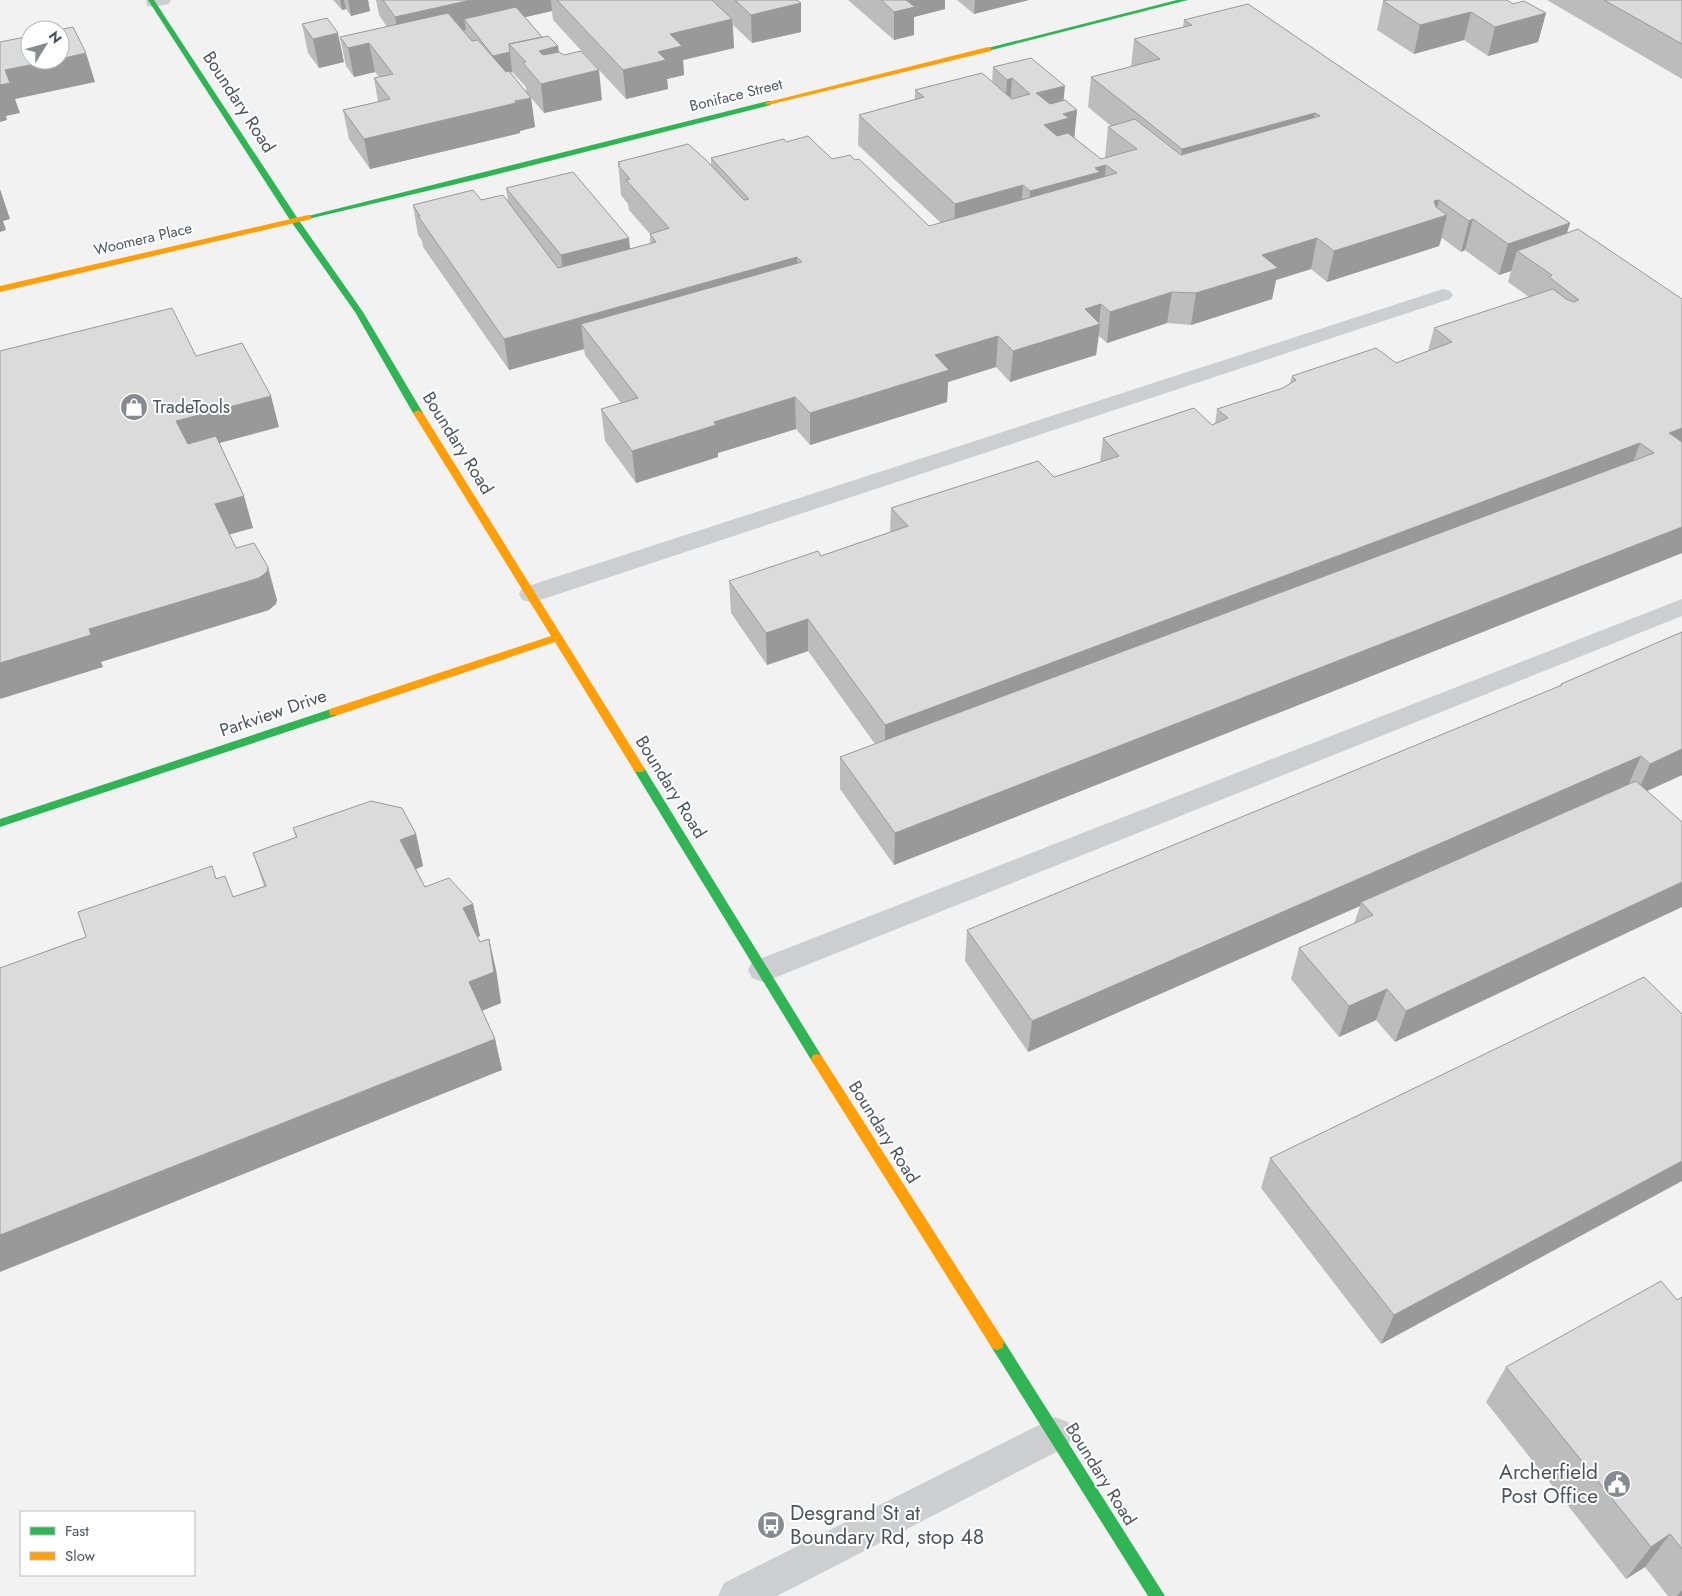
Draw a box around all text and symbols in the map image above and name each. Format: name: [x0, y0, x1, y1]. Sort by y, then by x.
north arrow: [20, 20, 70, 70]
text: N: [44, 27, 67, 48]
street label: Boundary Road: [196, 46, 282, 158]
street label: Boniface Street: [687, 73, 785, 117]
street label: Woomera Place: [92, 217, 195, 261]
street label: Boundary Road: [416, 387, 500, 499]
shop icon: TradeTools: [119, 392, 149, 422]
place label: TradeTools: [153, 394, 230, 420]
street label: Parkview Drive: [216, 683, 330, 743]
street label: Boundary Road: [629, 731, 713, 843]
street label: Boundary Road: [842, 1076, 926, 1188]
street label: Boundary Road: [1059, 1418, 1143, 1530]
place label: Archerfield Post Office: [1499, 1457, 1598, 1511]
public building icon: Archerfield Post Office: [1602, 1469, 1632, 1499]
place label: Desgrand St at Boundary Rd, stop 48: [790, 1498, 984, 1552]
bus stop icon: Desgrand St at Boundary Rd, stop 48: [756, 1510, 786, 1540]
legend: [20, 1511, 195, 1576]
text: Fast: [65, 1520, 89, 1542]
text: Slow: [65, 1545, 96, 1567]

